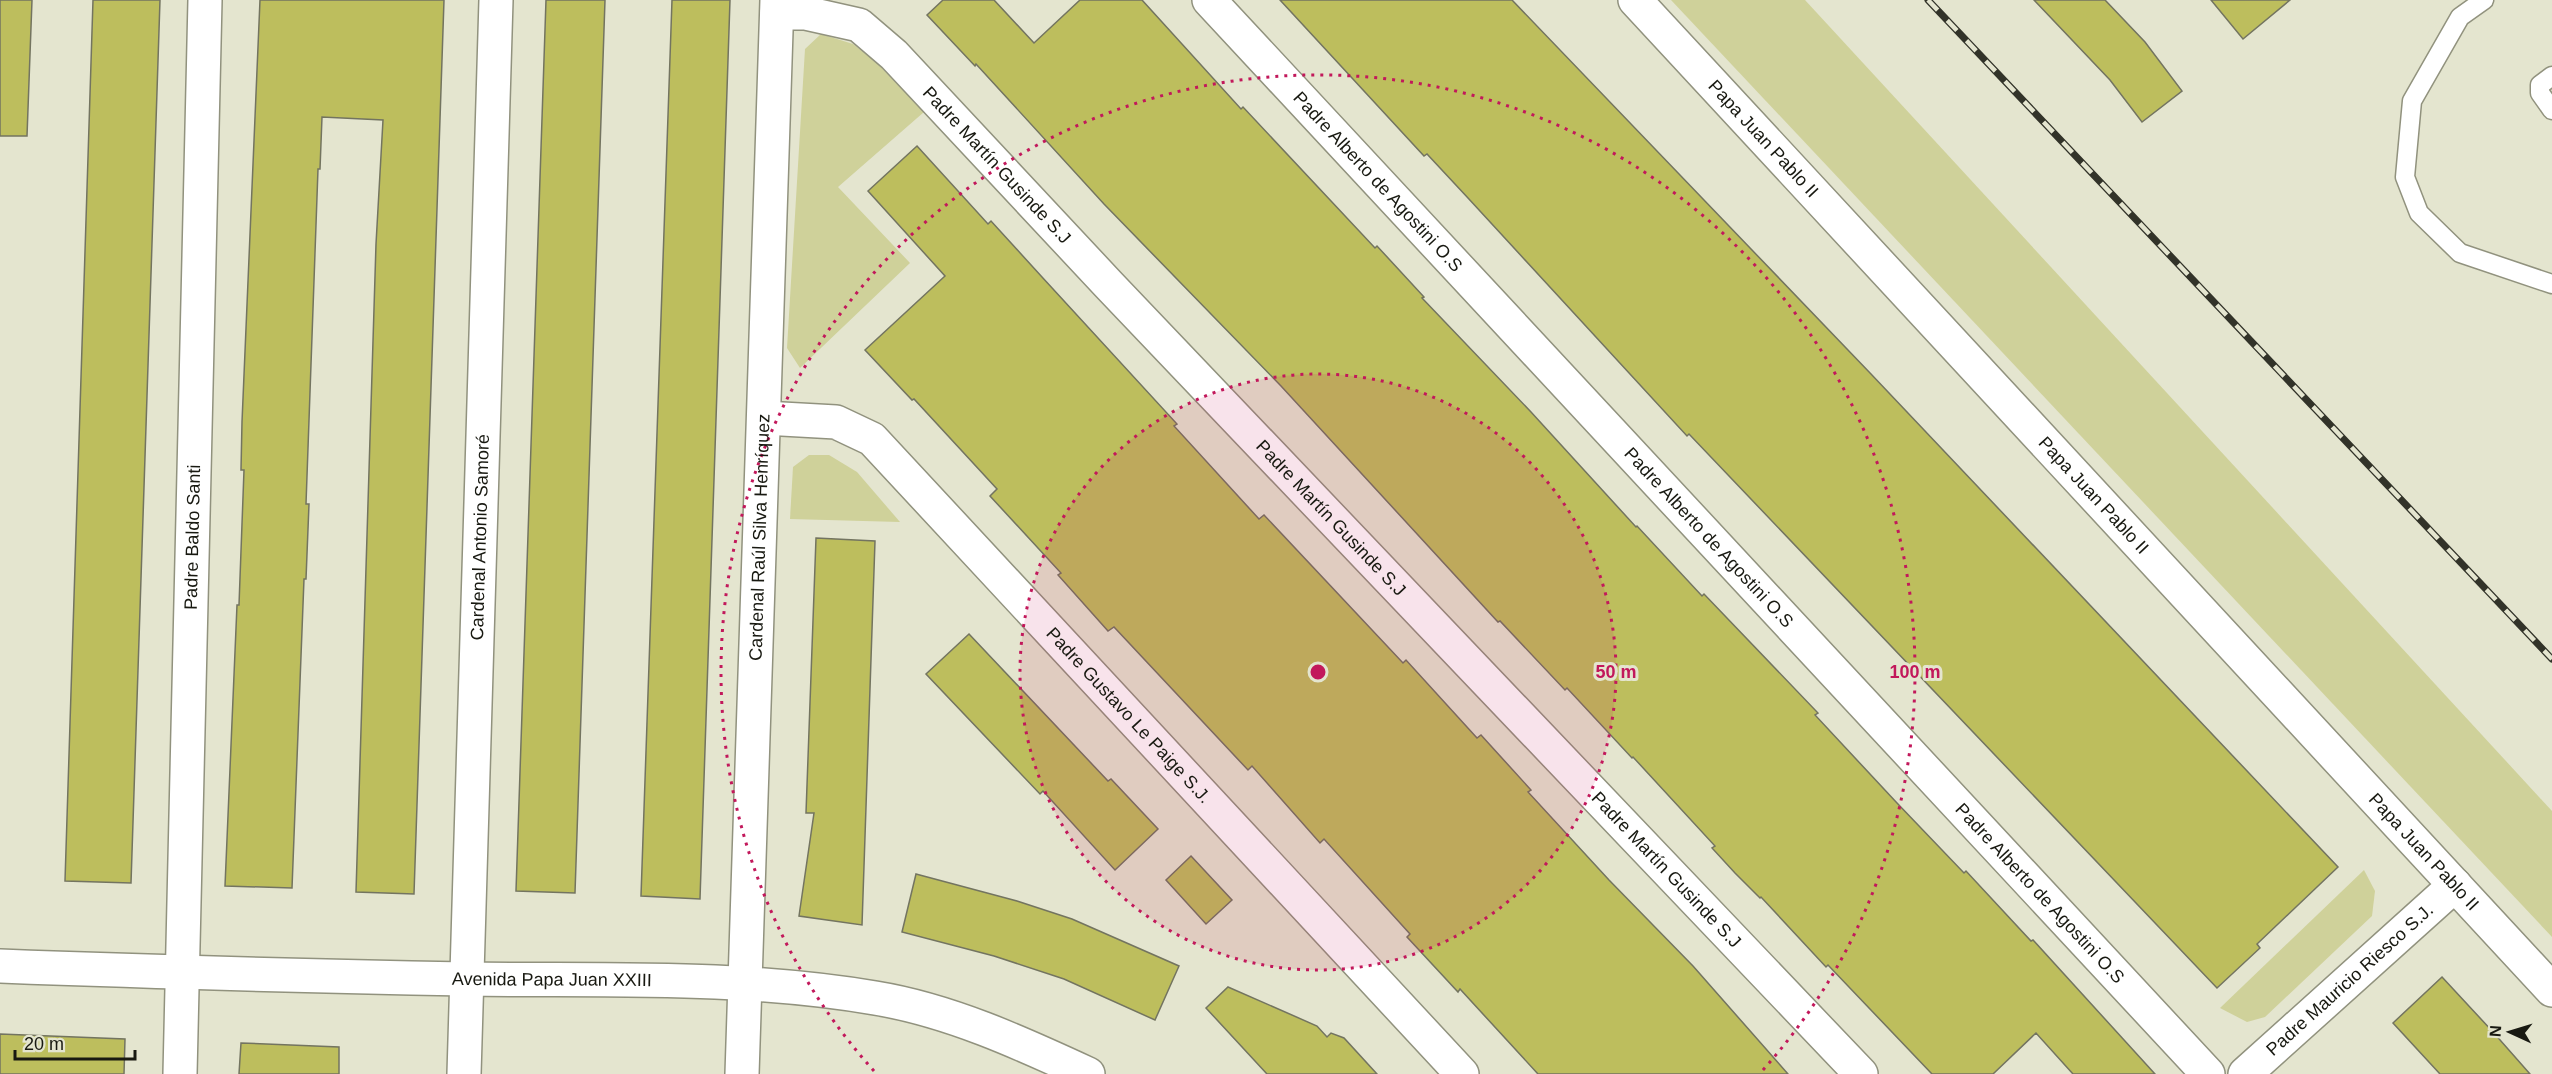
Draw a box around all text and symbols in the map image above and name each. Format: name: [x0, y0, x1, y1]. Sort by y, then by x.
street label: Papa Juan Pablo II: [1704, 76, 1822, 201]
street label: Padre Martín Gusinde S.J: [919, 82, 1075, 248]
street label: Padre Alberto de Agostini O.S: [1289, 88, 1466, 276]
street label: Cardenal Raúl Silva Henríquez: [745, 413, 774, 661]
street label: Papa Juan Pablo II: [2035, 433, 2153, 558]
street label: Cardenal Antonio Samoré: [467, 434, 493, 641]
street label: Padre Martín Gusinde S.J: [1252, 436, 1410, 600]
street label: Padre Alberto de Agostini O.S: [1620, 443, 1797, 632]
street label: Padre Baldo Santi: [181, 464, 204, 610]
street label: Padre Gustavo Le Paige S.J.: [1042, 623, 1215, 807]
centre of rings: [1308, 662, 1328, 682]
text: 50 m: [1595, 662, 1637, 682]
text: 100 m: [1889, 662, 1941, 682]
street label: Padre Martín Gusinde S.J: [1588, 788, 1745, 952]
street label: Papa Juan Pablo II: [2365, 789, 2483, 914]
street label: Padre Alberto de Agostini O.S: [1951, 799, 2128, 987]
street label: Padre Mauricio Riesco S.J.: [2262, 900, 2437, 1060]
street label: Avenida Papa Juan XXIII: [452, 969, 652, 990]
north arrow: [2480, 1002, 2540, 1062]
scale bar: [15, 1023, 135, 1061]
text: N: [2487, 1025, 2504, 1037]
text: 20 m: [24, 1034, 64, 1054]

